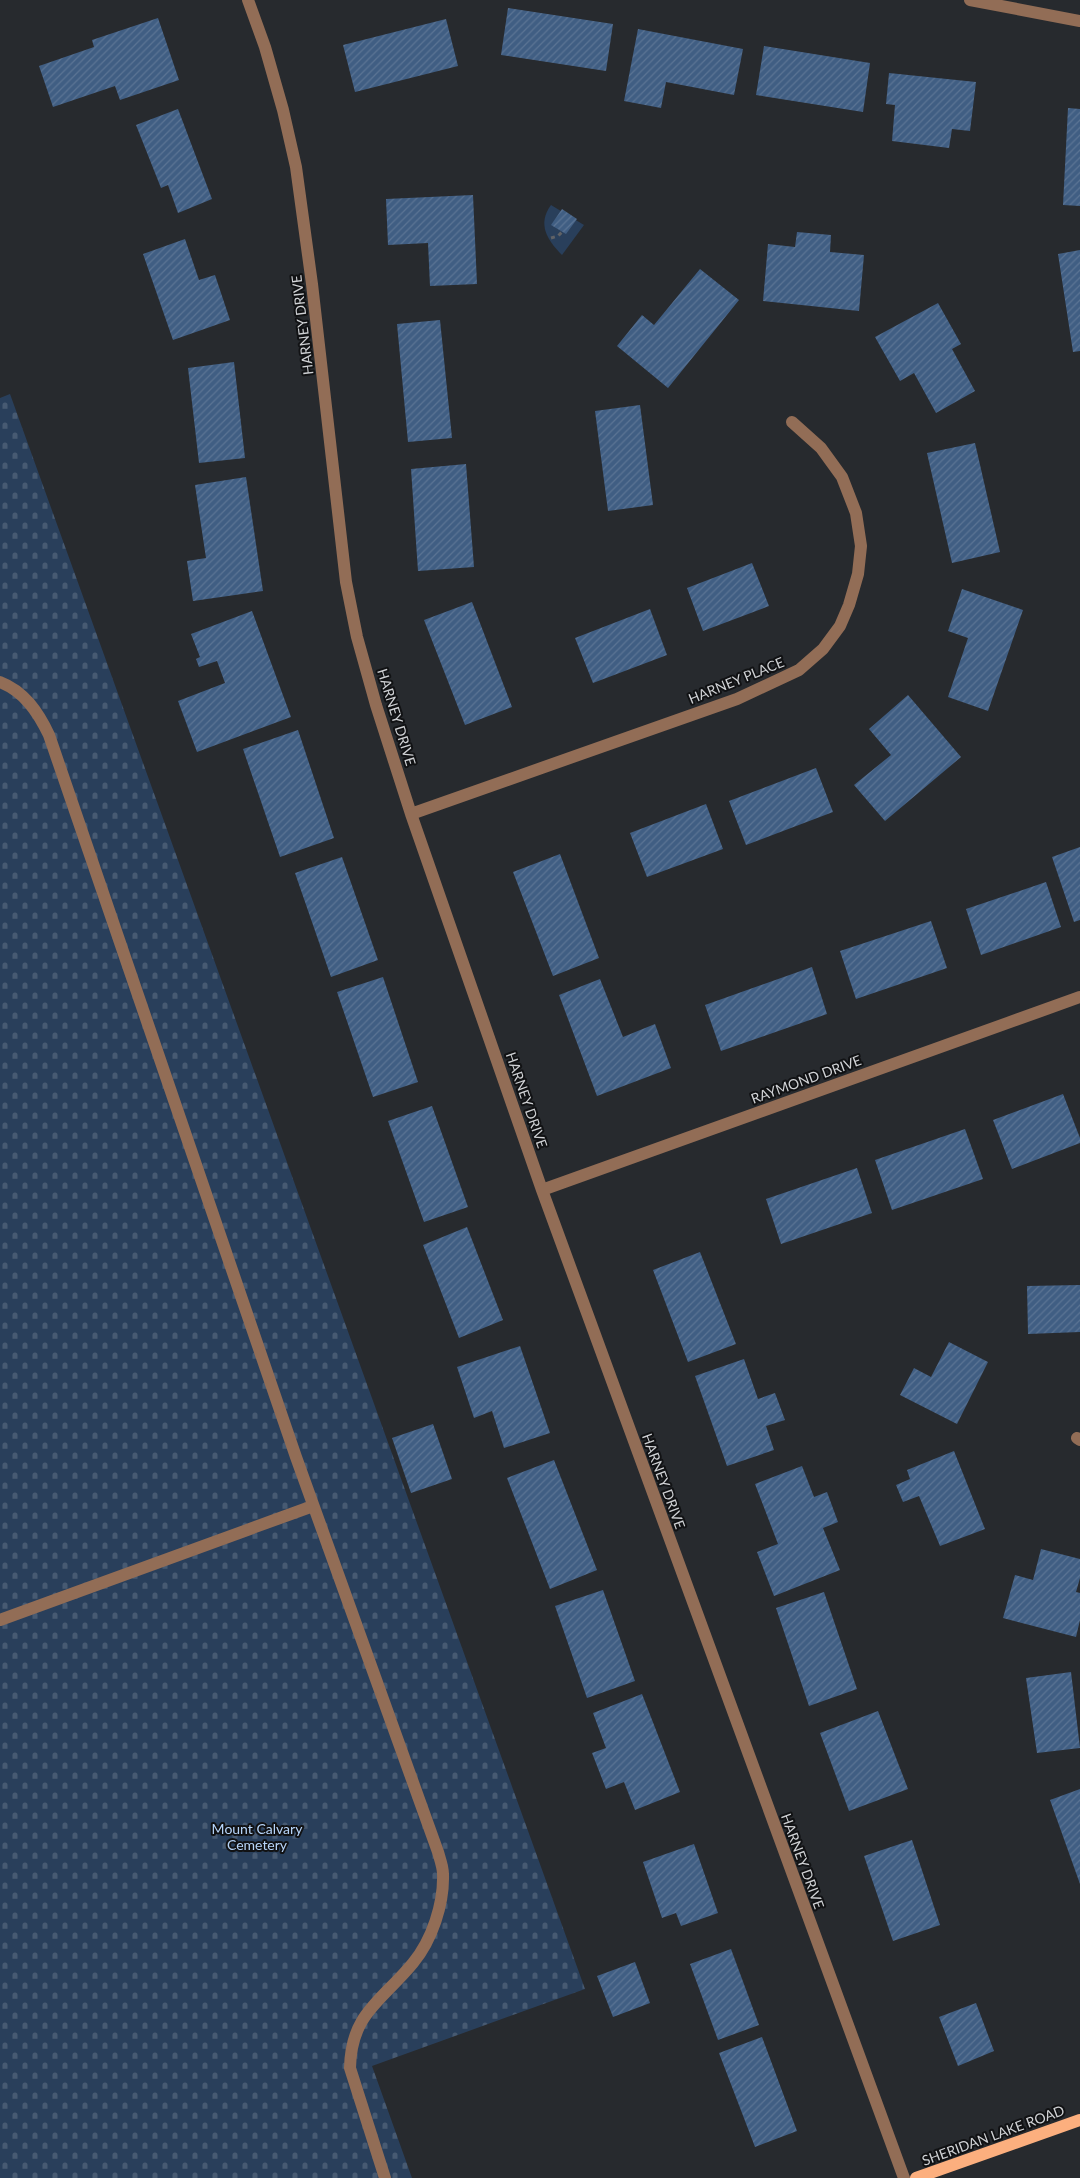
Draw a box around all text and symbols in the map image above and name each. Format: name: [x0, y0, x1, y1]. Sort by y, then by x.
street label: HARNEY DRIVE: [287, 274, 317, 376]
street label: HARNEY PLACE: [686, 653, 786, 707]
street label: HARNEY DRIVE: [374, 667, 420, 767]
street label: HARNEY DRIVE: [503, 1050, 551, 1150]
street label: RAYMOND DRIVE: [749, 1051, 863, 1107]
street label: HARNEY DRIVE: [639, 1431, 689, 1531]
street label: HARNEY DRIVE: [778, 1811, 828, 1911]
park label: Mount Calvary Cemetery: [212, 1820, 303, 1853]
street label: SHERIDAN LAKE ROAD: [919, 2101, 1067, 2169]

